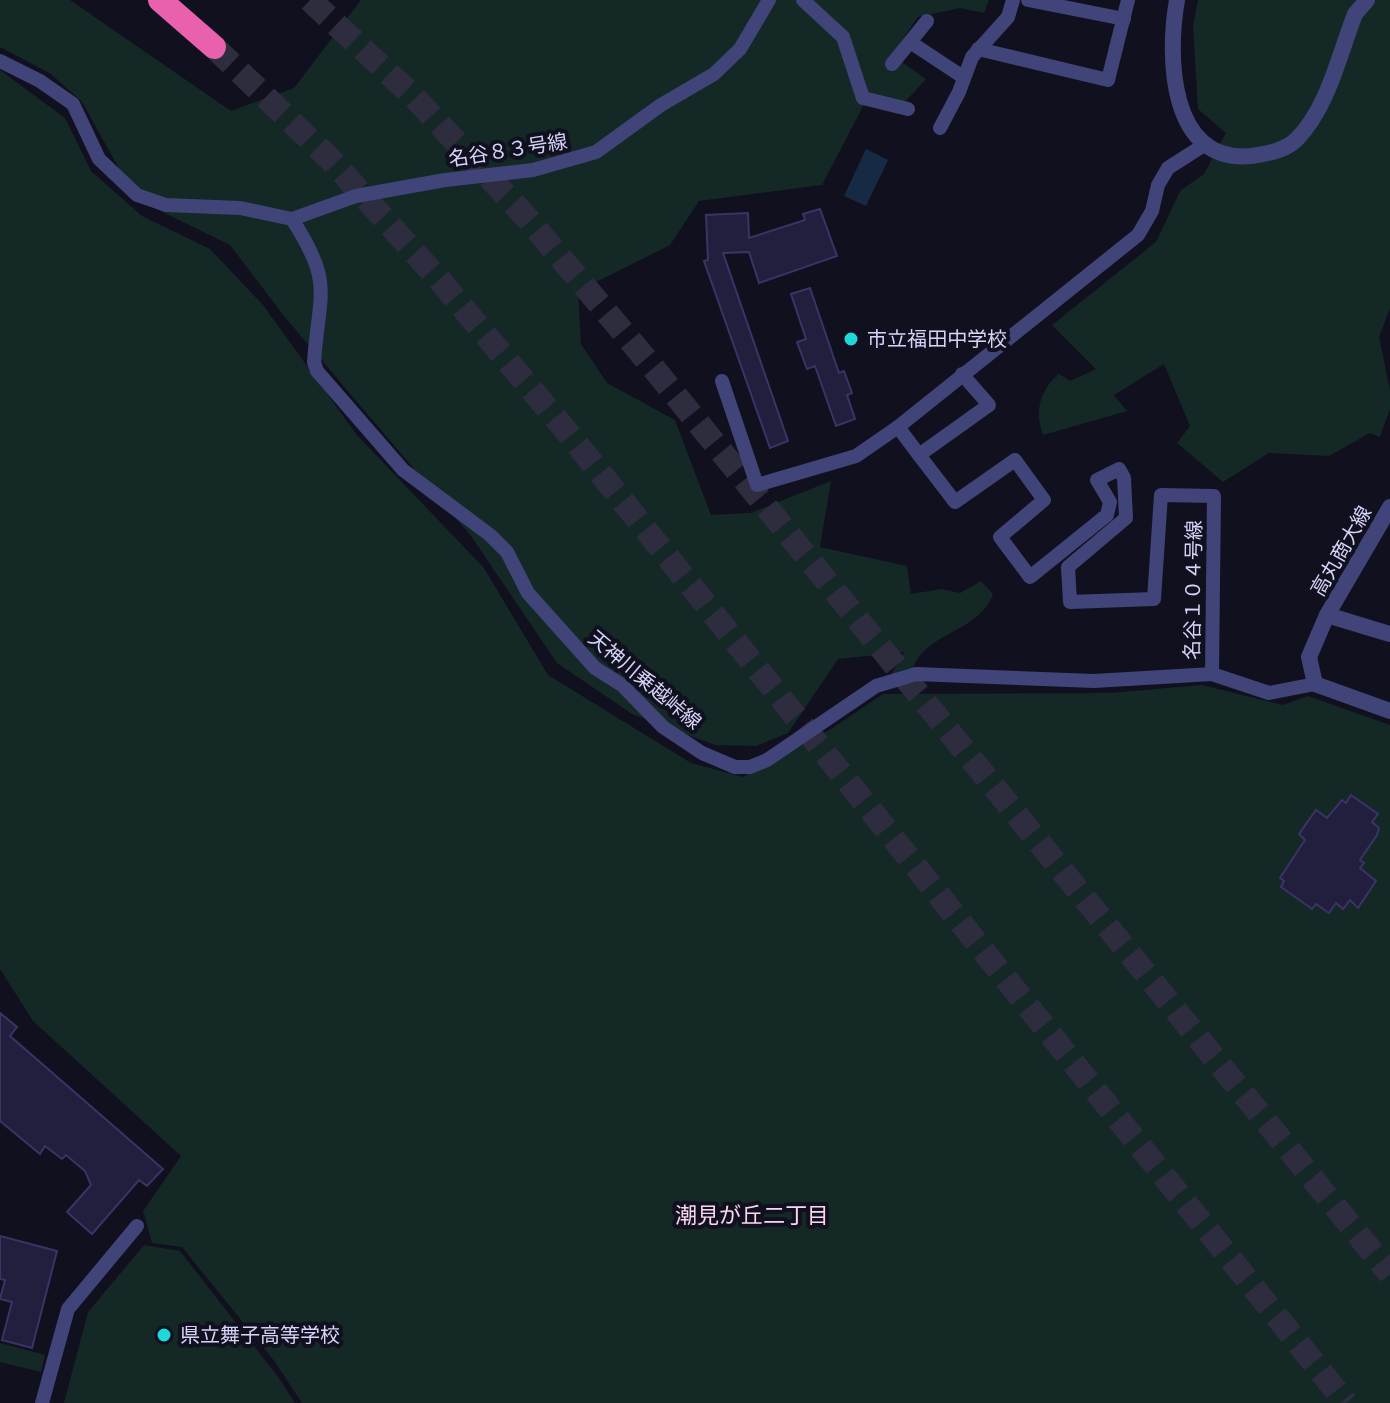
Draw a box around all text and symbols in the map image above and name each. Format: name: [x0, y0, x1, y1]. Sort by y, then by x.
street label: 名谷８３号線: [447, 129, 569, 171]
place label: 市立福田中学校: [867, 327, 1007, 351]
marker: 市立福田中学校: [842, 330, 860, 348]
street label: 高丸商大線: [1306, 502, 1376, 600]
street label: 名谷１０４号線: [1180, 520, 1206, 660]
street label: 天神川乗越峠線: [584, 626, 706, 734]
district label: 潮見が丘二丁目: [675, 1202, 829, 1229]
place label: 県立舞子高等学校: [180, 1323, 340, 1347]
marker: 県立舞子高等学校: [155, 1326, 173, 1344]

